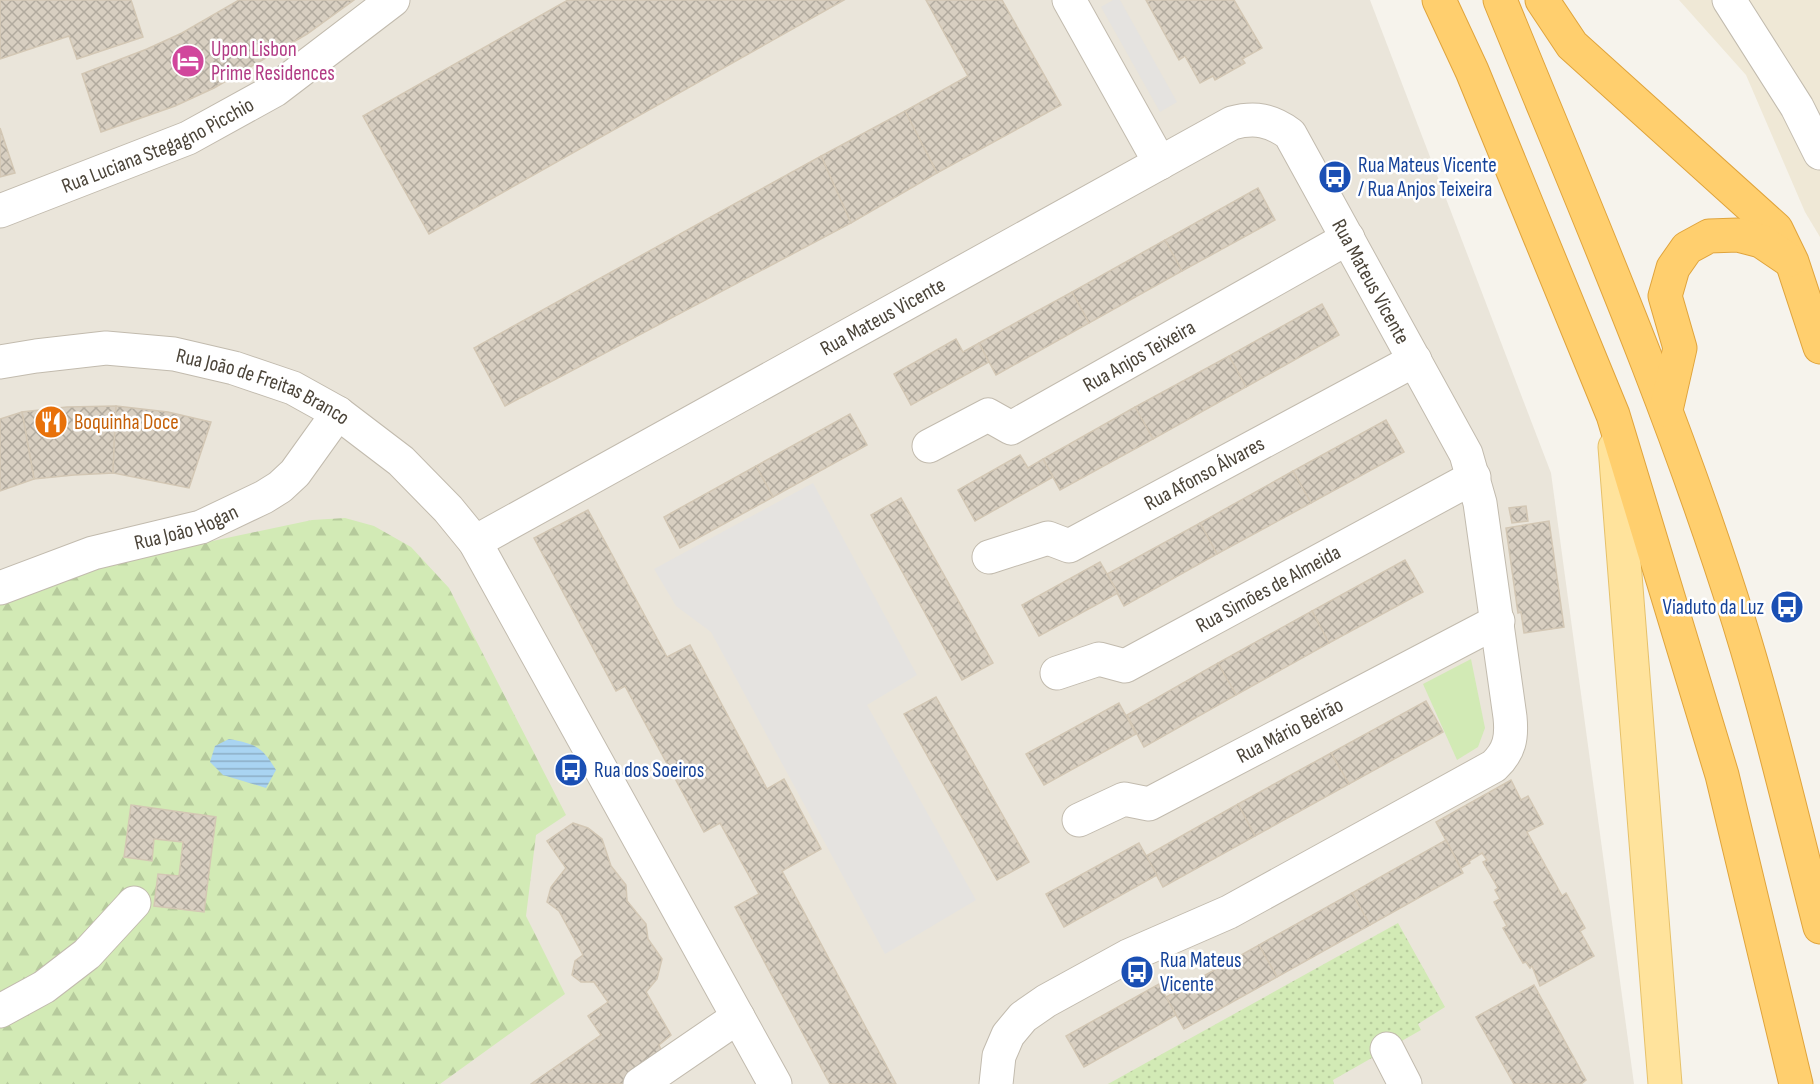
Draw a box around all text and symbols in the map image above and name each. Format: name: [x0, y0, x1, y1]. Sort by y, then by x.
place label: Upon Lisbon Prime Residences: [211, 37, 335, 86]
hotel icon: Upon Lisbon Prime Residences: [170, 43, 206, 79]
street label: Rua Luciana Stegagno Picchio: [58, 92, 258, 199]
place label: Rua Mateus Vicente / Rua Anjos Teixeira: [1358, 153, 1497, 202]
bus stop icon: Rua Mateus Vicente / Rua Anjos Teixeira: [1317, 159, 1353, 195]
street label: Rua Mateus Vicente: [1326, 215, 1415, 349]
street label: Rua Mateus Vicente: [816, 272, 950, 361]
street label: Rua Anjos Teixeira: [1079, 315, 1200, 398]
street label: Rua João de Freitas Branco: [174, 343, 354, 430]
restaurant icon: Boquinha Doce: [33, 404, 69, 440]
place label: Boquinha Doce: [74, 410, 179, 435]
street label: Rua Afonso Álvares: [1140, 431, 1269, 516]
street label: Rua João Hogan: [132, 499, 242, 556]
street label: Rua Simões de Almeida: [1192, 540, 1345, 638]
bus stop icon: Viaduto da Luz: [1769, 589, 1805, 625]
place label: Viaduto da Luz: [1662, 595, 1764, 620]
street label: Rua Mário Beirão: [1232, 693, 1347, 769]
bus stop icon: Rua dos Soeiros: [553, 752, 589, 788]
place label: Rua dos Soeiros: [594, 758, 704, 783]
place label: Rua Mateus Vicente: [1160, 948, 1241, 997]
bus stop icon: Rua Mateus Vicente: [1119, 954, 1155, 990]

